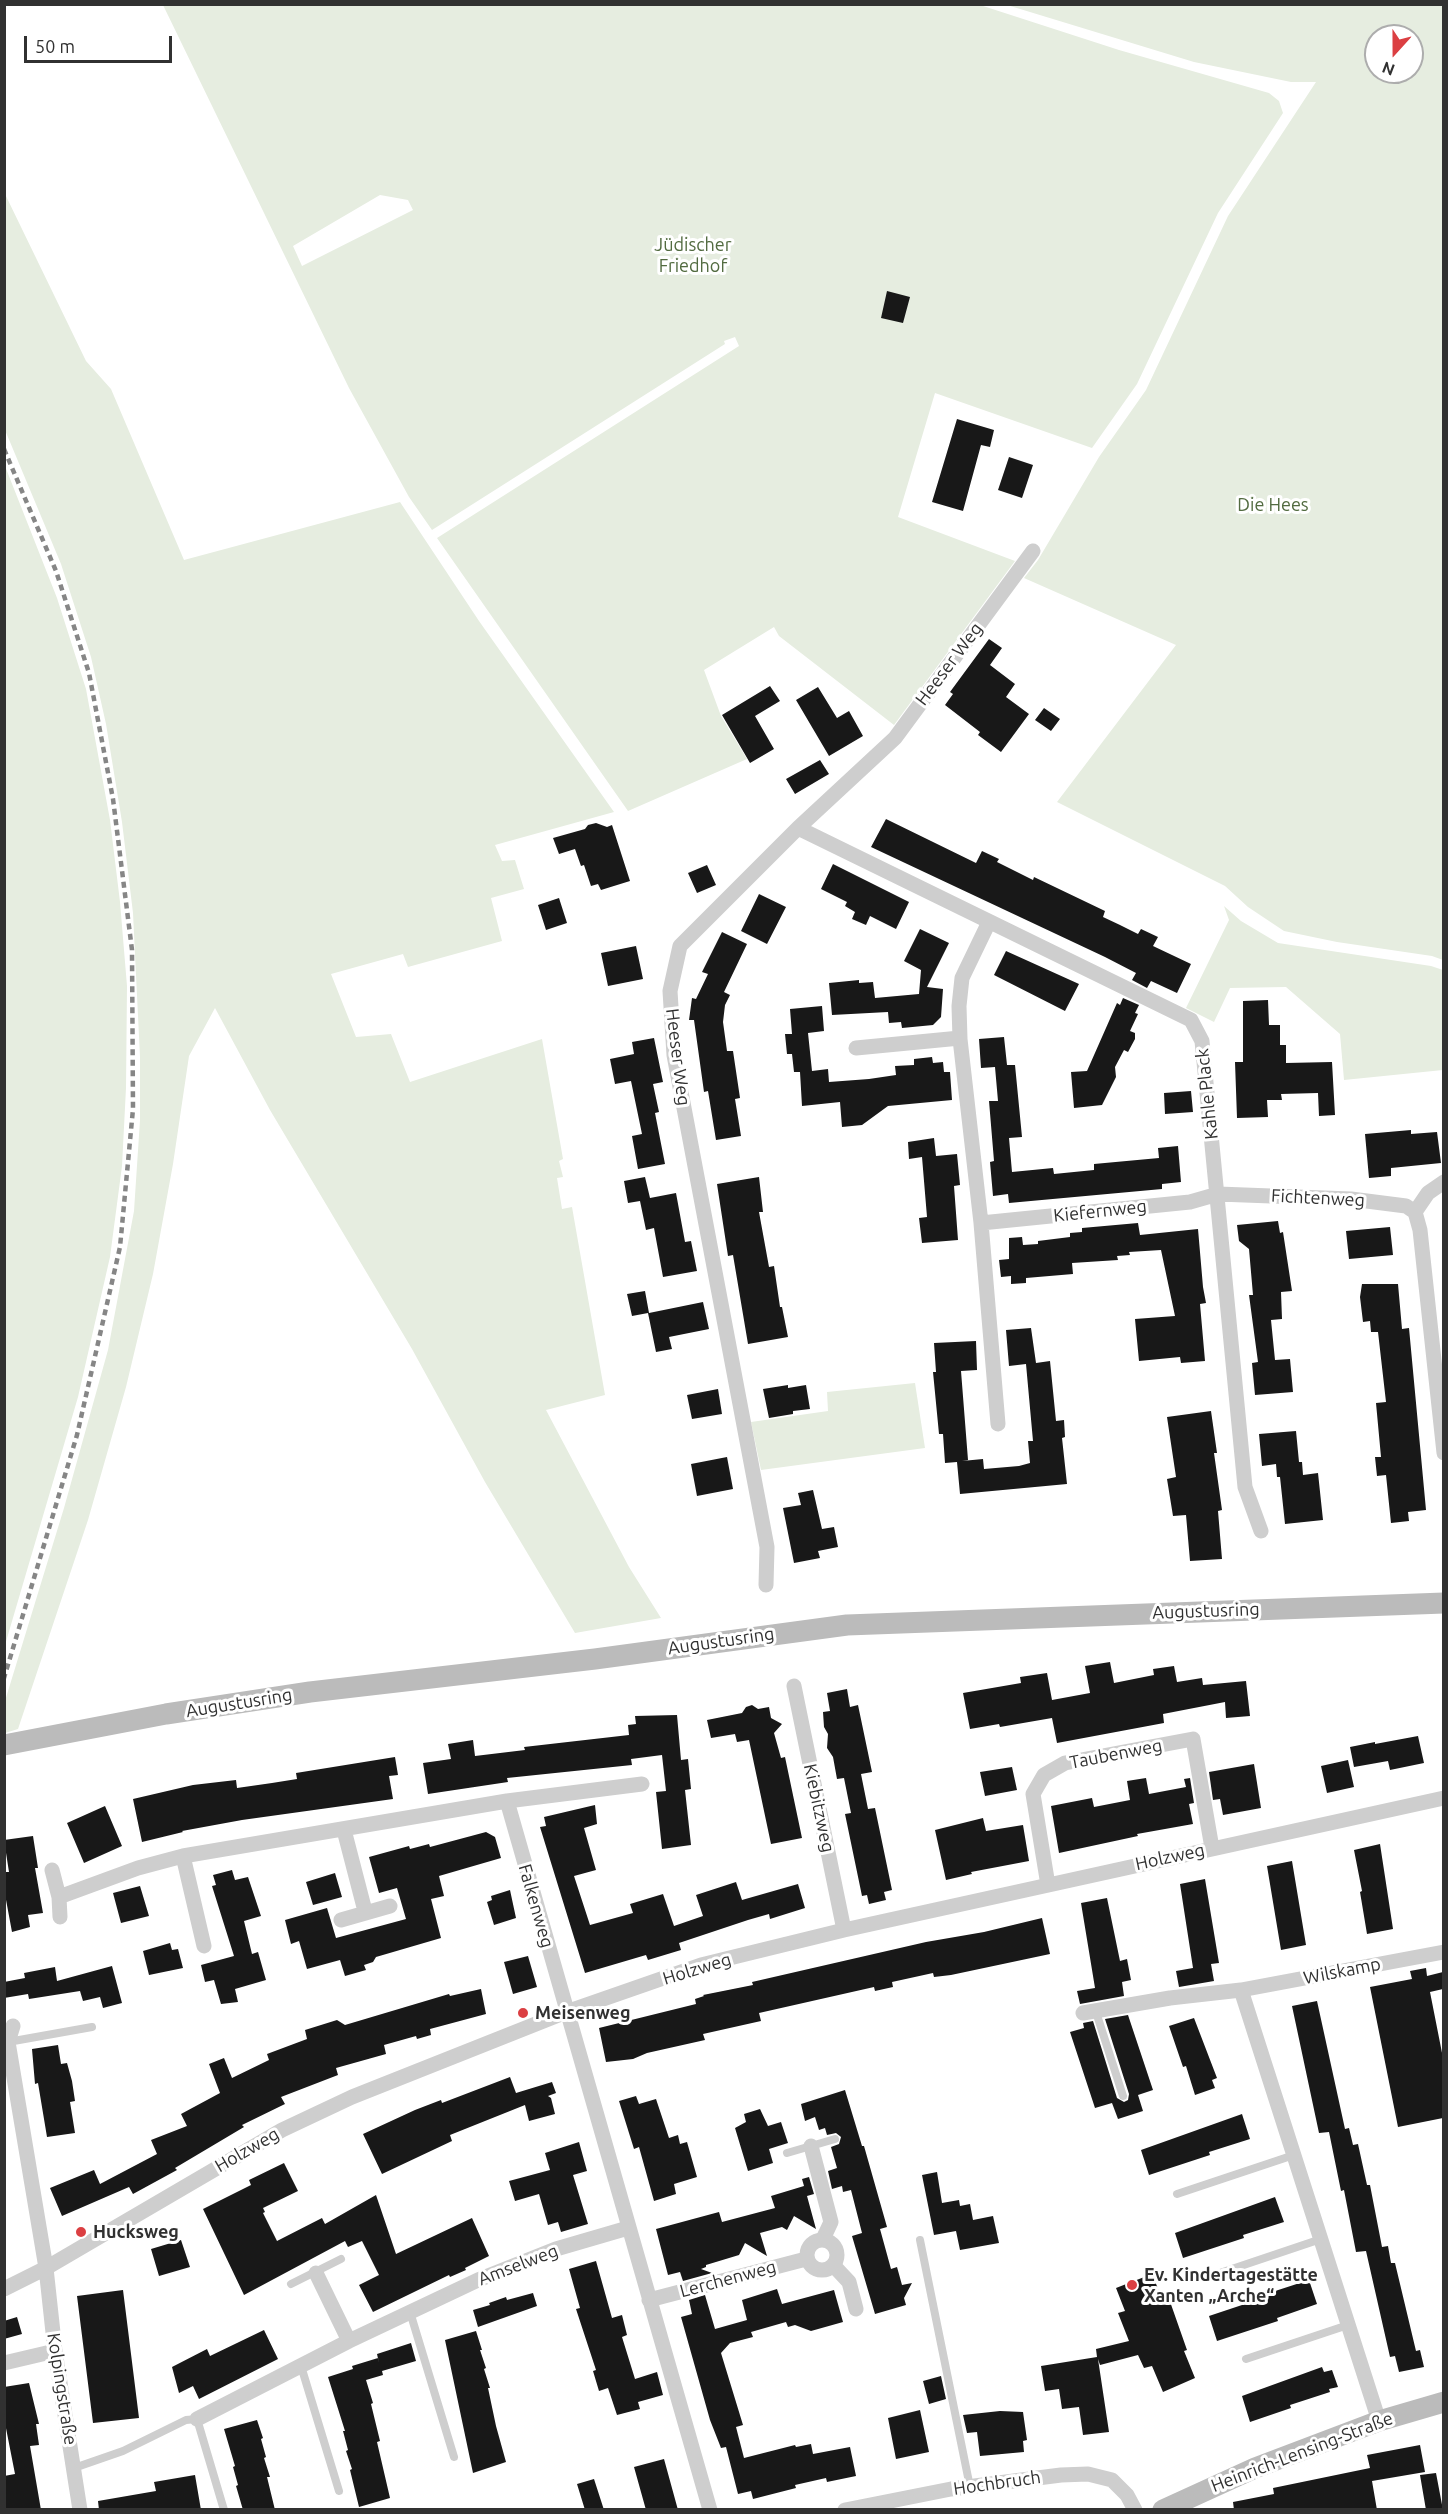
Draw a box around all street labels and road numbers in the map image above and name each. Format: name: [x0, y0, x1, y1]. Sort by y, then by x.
street label: Heeser Weg: [911, 618, 987, 710]
street label: Heeser Weg: [661, 1007, 695, 1107]
street label: Kahle Plack: [1191, 1047, 1223, 1141]
street label: Fichtenweg: [1271, 1185, 1365, 1211]
street label: Kiefernweg: [1052, 1195, 1148, 1227]
street label: Augustusring: [1152, 1598, 1260, 1624]
street label: Augustusring: [666, 1623, 776, 1659]
street label: Augustusring: [184, 1684, 294, 1722]
street label: Taubenweg: [1068, 1734, 1164, 1774]
street label: Kiebitzweg: [799, 1762, 839, 1854]
street label: Holzweg: [1133, 1839, 1207, 1875]
street label: Falkenweg: [514, 1862, 558, 1950]
street label: Holzweg: [660, 1948, 734, 1990]
street label: Wilskamp: [1302, 1953, 1382, 1989]
street label: Holzweg: [211, 2123, 283, 2177]
street label: Amselweg: [475, 2240, 561, 2290]
street label: Lerchenweg: [677, 2256, 779, 2302]
street label: Kolpingstraße: [42, 2331, 82, 2447]
street label: Heinrich-Lensing-Straße: [1208, 2407, 1396, 2497]
street label: Hochbruch: [952, 2466, 1042, 2500]

